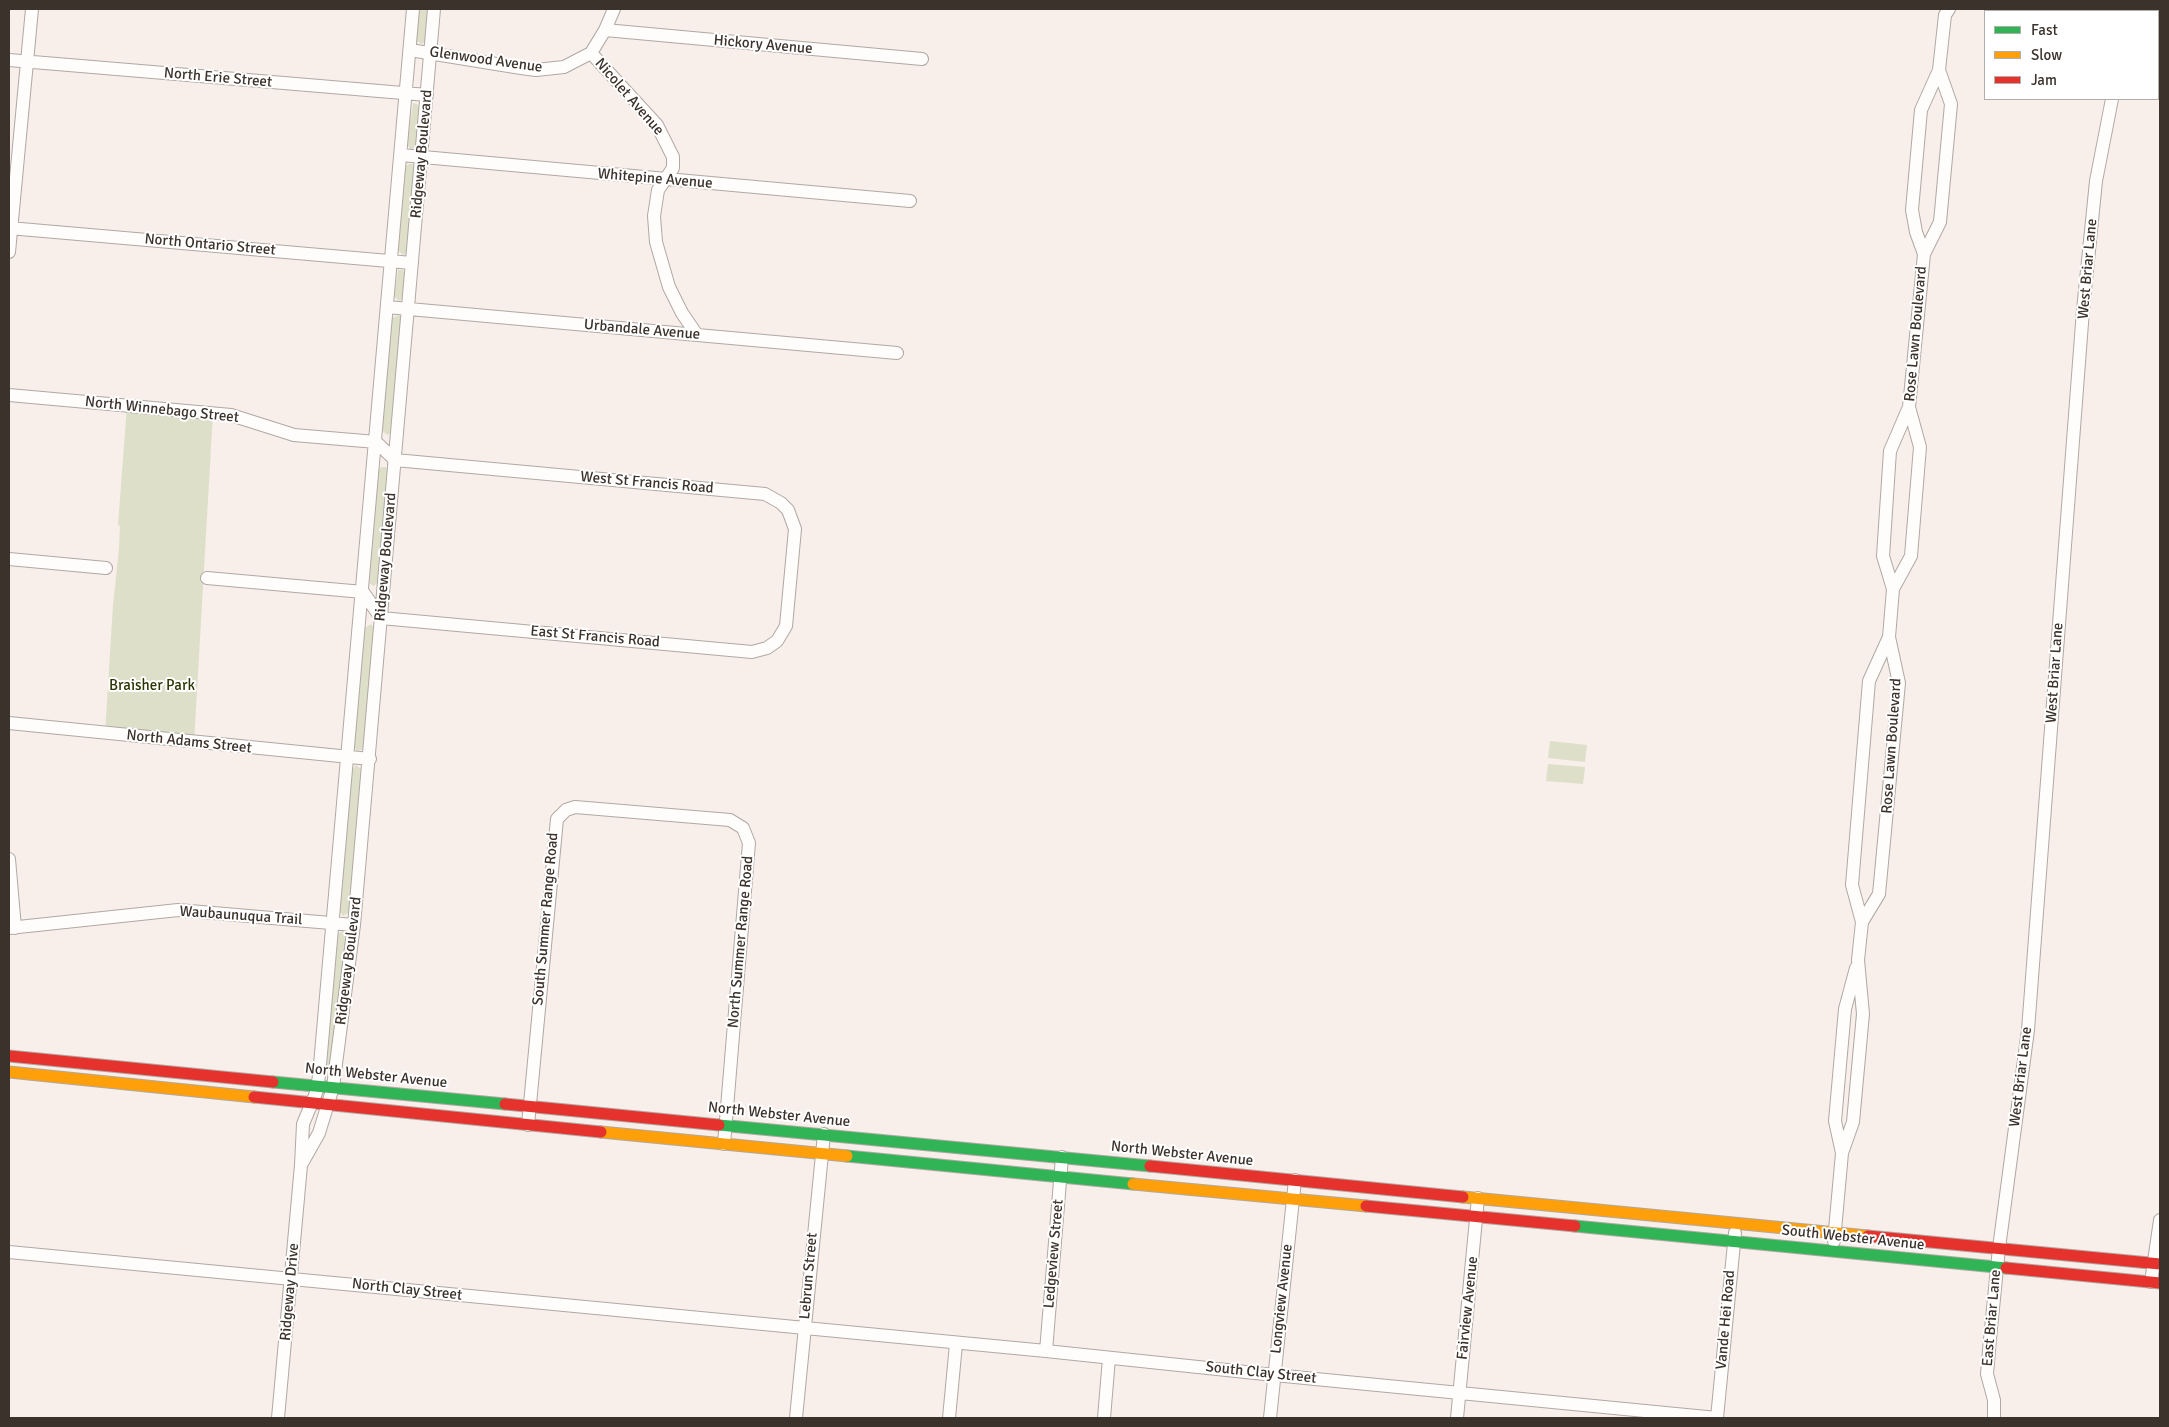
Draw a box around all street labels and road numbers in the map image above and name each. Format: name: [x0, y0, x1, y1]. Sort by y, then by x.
street label: Hickory Avenue: [713, 32, 813, 58]
street label: Glenwood Avenue: [428, 43, 544, 77]
street label: Nicolet Avenue: [591, 55, 667, 139]
street label: North Erie Street: [163, 64, 273, 92]
street label: Ridgeway Boulevard: [407, 89, 437, 219]
street label: Whitepine Avenue: [597, 165, 713, 193]
street label: West Briar Lane: [2075, 218, 2101, 320]
street label: North Ontario Street: [144, 230, 276, 260]
street label: Rose Lawn Boulevard: [1901, 266, 1931, 402]
street label: Urbandale Avenue: [583, 316, 701, 344]
street label: North Winnebago Street: [84, 393, 240, 427]
street label: West St Francis Road: [580, 468, 714, 498]
street label: Ridgeway Boulevard: [371, 492, 401, 622]
street label: East St Francis Road: [530, 622, 660, 652]
street label: West Briar Lane: [2043, 622, 2067, 724]
street label: Rose Lawn Boulevard: [1878, 678, 1906, 814]
street label: North Adams Street: [125, 726, 253, 758]
street label: South Summer Range Road: [529, 832, 563, 1006]
street label: North Summer Range Road: [725, 855, 757, 1029]
street label: Ridgeway Boulevard: [332, 896, 366, 1026]
street label: Waubaunuqua Trail: [179, 903, 303, 929]
street label: West Briar Lane: [2006, 1026, 2036, 1128]
street label: North Webster Avenue: [304, 1060, 448, 1092]
street label: North Webster Avenue: [707, 1099, 851, 1131]
street label: North Webster Avenue: [1110, 1138, 1254, 1170]
street label: Ledgeview Street: [1040, 1199, 1068, 1309]
street label: South Webster Avenue: [1781, 1222, 1925, 1254]
street label: Lebrun Street: [796, 1232, 822, 1320]
street label: Ridgeway Drive: [277, 1242, 303, 1342]
street label: Longview Avenue: [1267, 1243, 1297, 1355]
street label: Fairview Avenue: [1454, 1255, 1482, 1361]
street label: East Briar Lane: [1979, 1269, 2005, 1367]
street label: Vande Hei Road: [1713, 1270, 1739, 1370]
street label: North Clay Street: [351, 1275, 463, 1305]
street label: South Clay Street: [1205, 1358, 1317, 1388]

